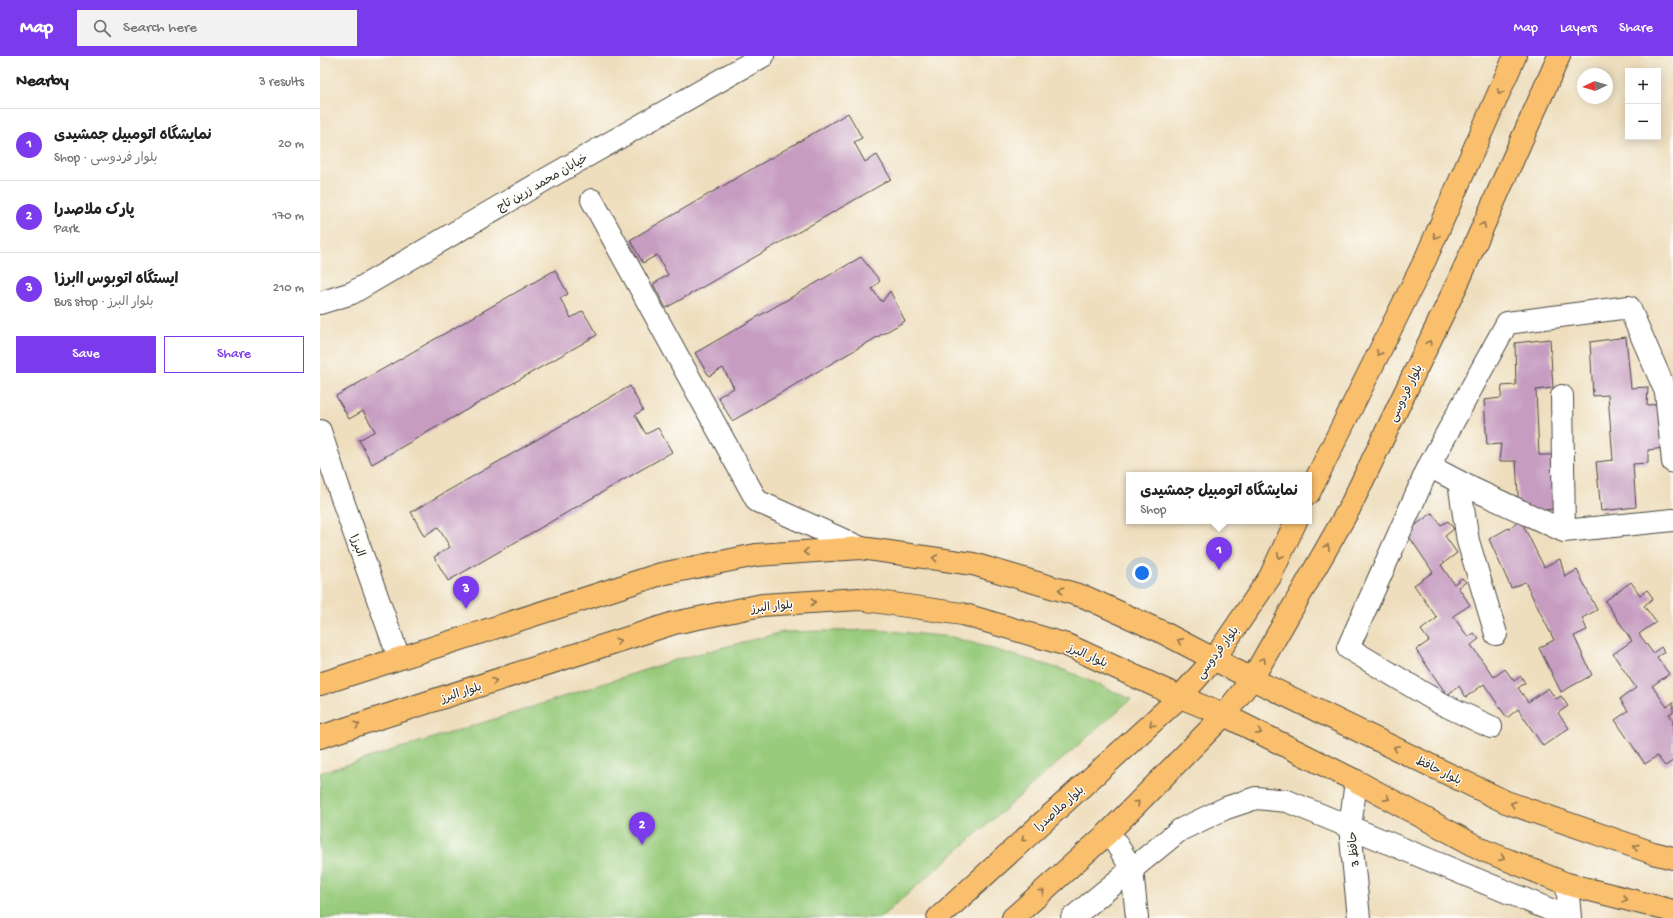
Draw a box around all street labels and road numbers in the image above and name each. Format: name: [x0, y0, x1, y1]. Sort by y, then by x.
street label: خیابان محمد زرین تاج: [495, 151, 591, 215]
street label: بلوار فردوسی: [1387, 363, 1427, 425]
street label: البرز۱: [346, 532, 367, 559]
street label: بلوار البرز: [750, 599, 794, 617]
street label: بلوار فردوسی: [1194, 624, 1243, 682]
street label: بلوار البرز: [1064, 641, 1109, 672]
street label: بلوار البرز: [439, 681, 484, 707]
street label: بلوار حافظ: [1413, 755, 1463, 789]
street label: بلوار ملاصدرا: [1033, 784, 1088, 835]
street label: حافظ 3: [1346, 831, 1364, 868]

